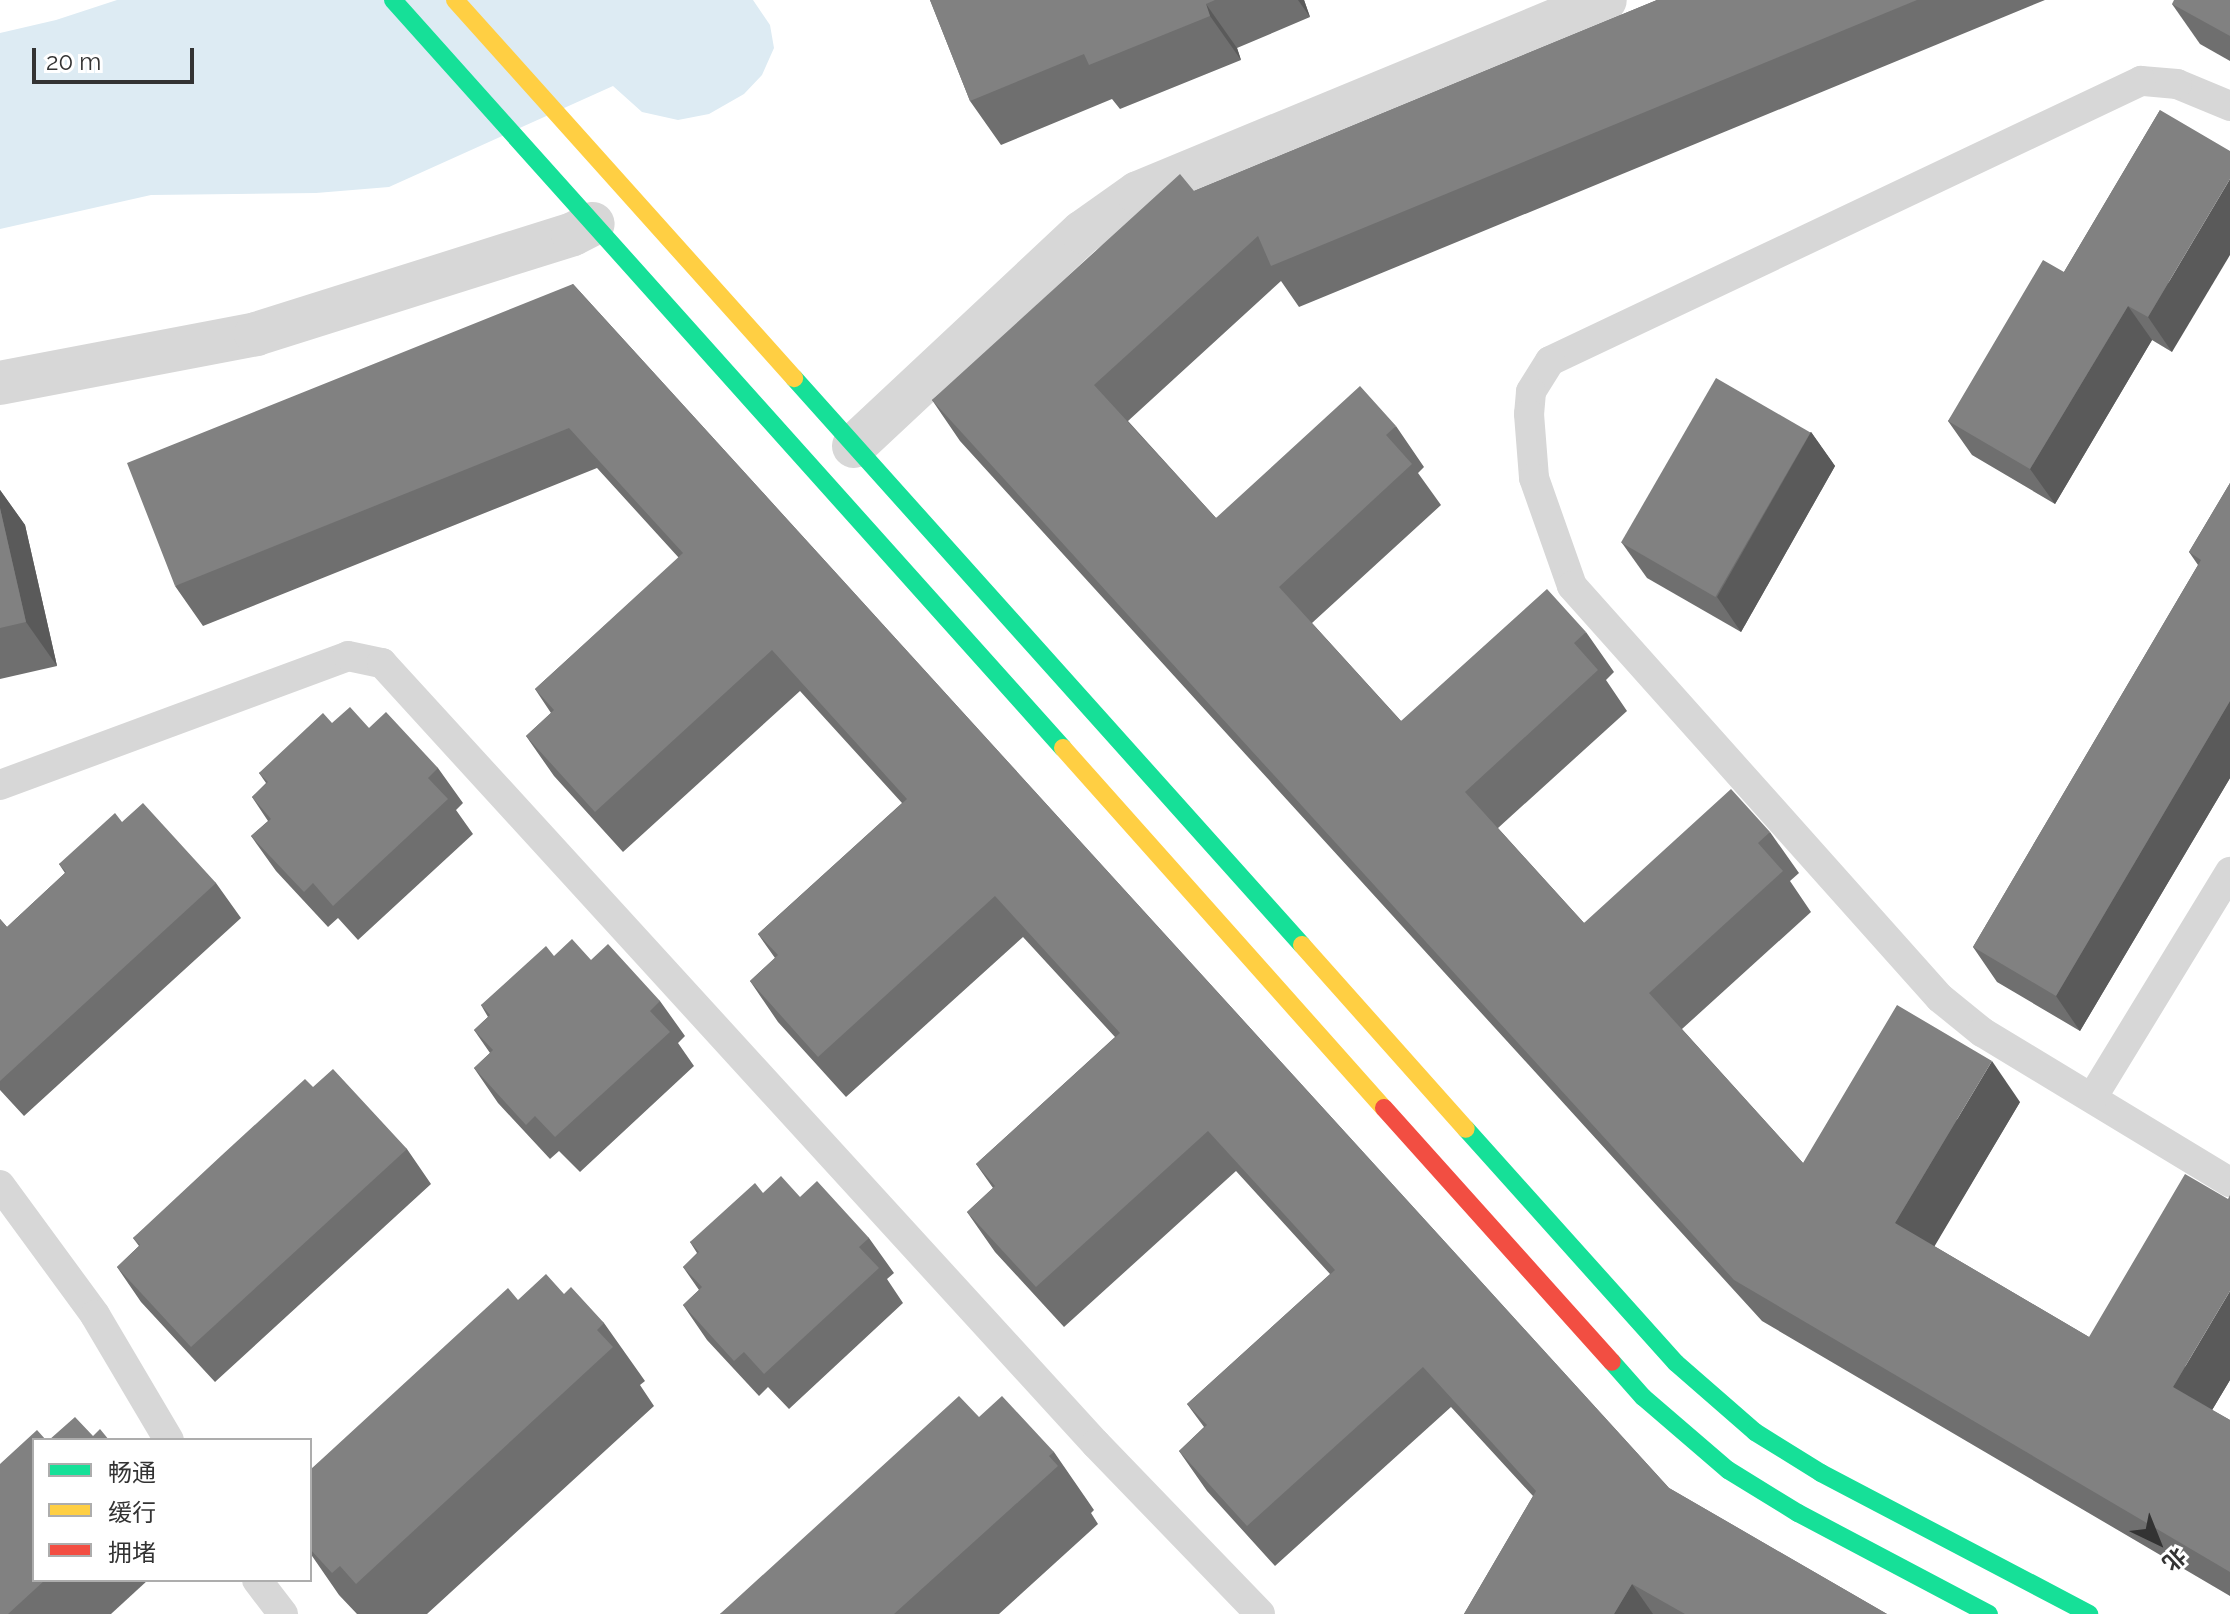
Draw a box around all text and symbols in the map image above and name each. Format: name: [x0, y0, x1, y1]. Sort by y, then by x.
scale bar: [36, 32, 198, 82]
text: 20 m: [46, 47, 101, 76]
legend: [32, 1438, 312, 1582]
text: 畅通: [108, 1458, 156, 1487]
text: 缓行: [108, 1498, 156, 1527]
north arrow: [2118, 1502, 2198, 1582]
text: 拥堵: [108, 1538, 156, 1567]
text: 北: [2157, 1543, 2191, 1577]

